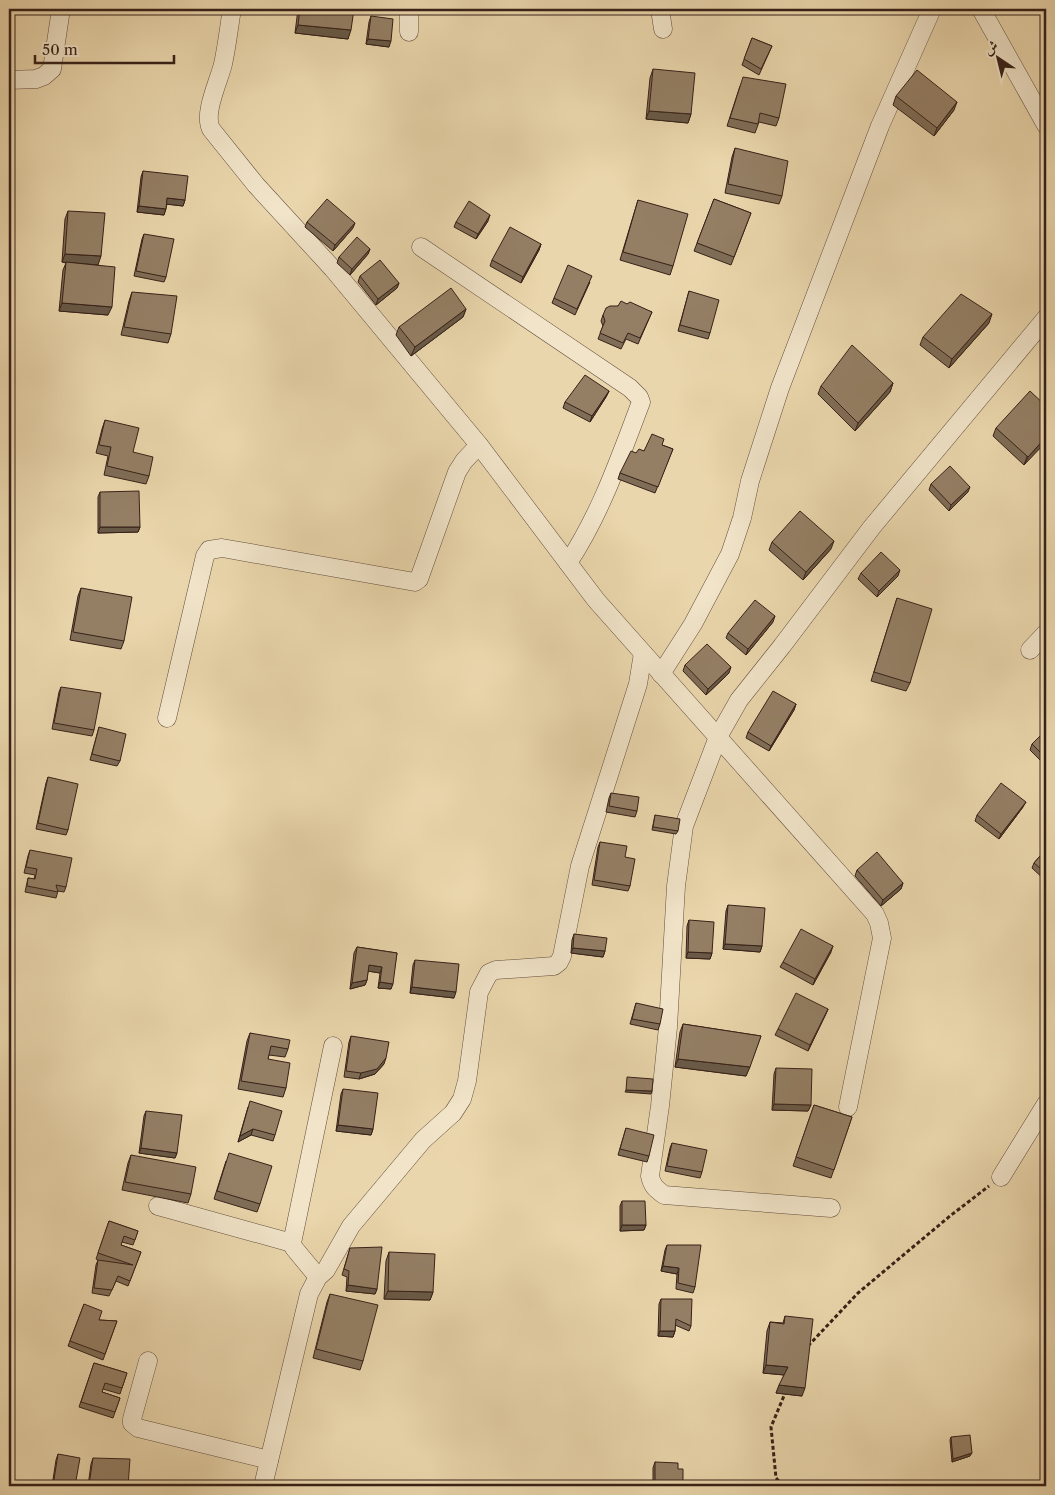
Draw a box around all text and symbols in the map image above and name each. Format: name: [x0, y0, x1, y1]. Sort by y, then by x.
scale bar: [35, 32, 174, 64]
north arrow: [972, 32, 1022, 82]
text: ش: [980, 36, 1001, 59]
text: 50 m: [42, 40, 78, 59]

